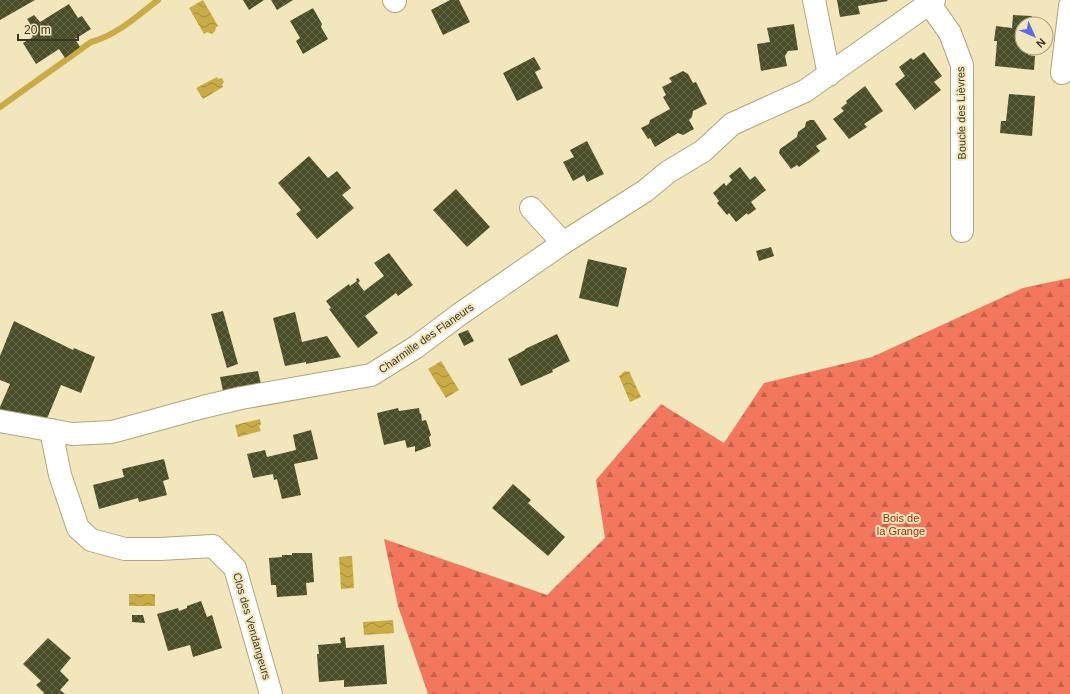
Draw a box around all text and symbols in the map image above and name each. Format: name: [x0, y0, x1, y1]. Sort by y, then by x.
scale bar: [18, 16, 78, 42]
north arrow: [1014, 16, 1054, 56]
text: 20 m: [24, 23, 51, 37]
text: N: [1034, 36, 1048, 50]
street label: Boucle des Lièvres: [954, 66, 968, 160]
street label: Charmille des Flaneurs: [376, 300, 476, 375]
park label: Bois de la Grange: [877, 512, 925, 537]
street label: Clos des Vendangeurs: [231, 571, 273, 681]

